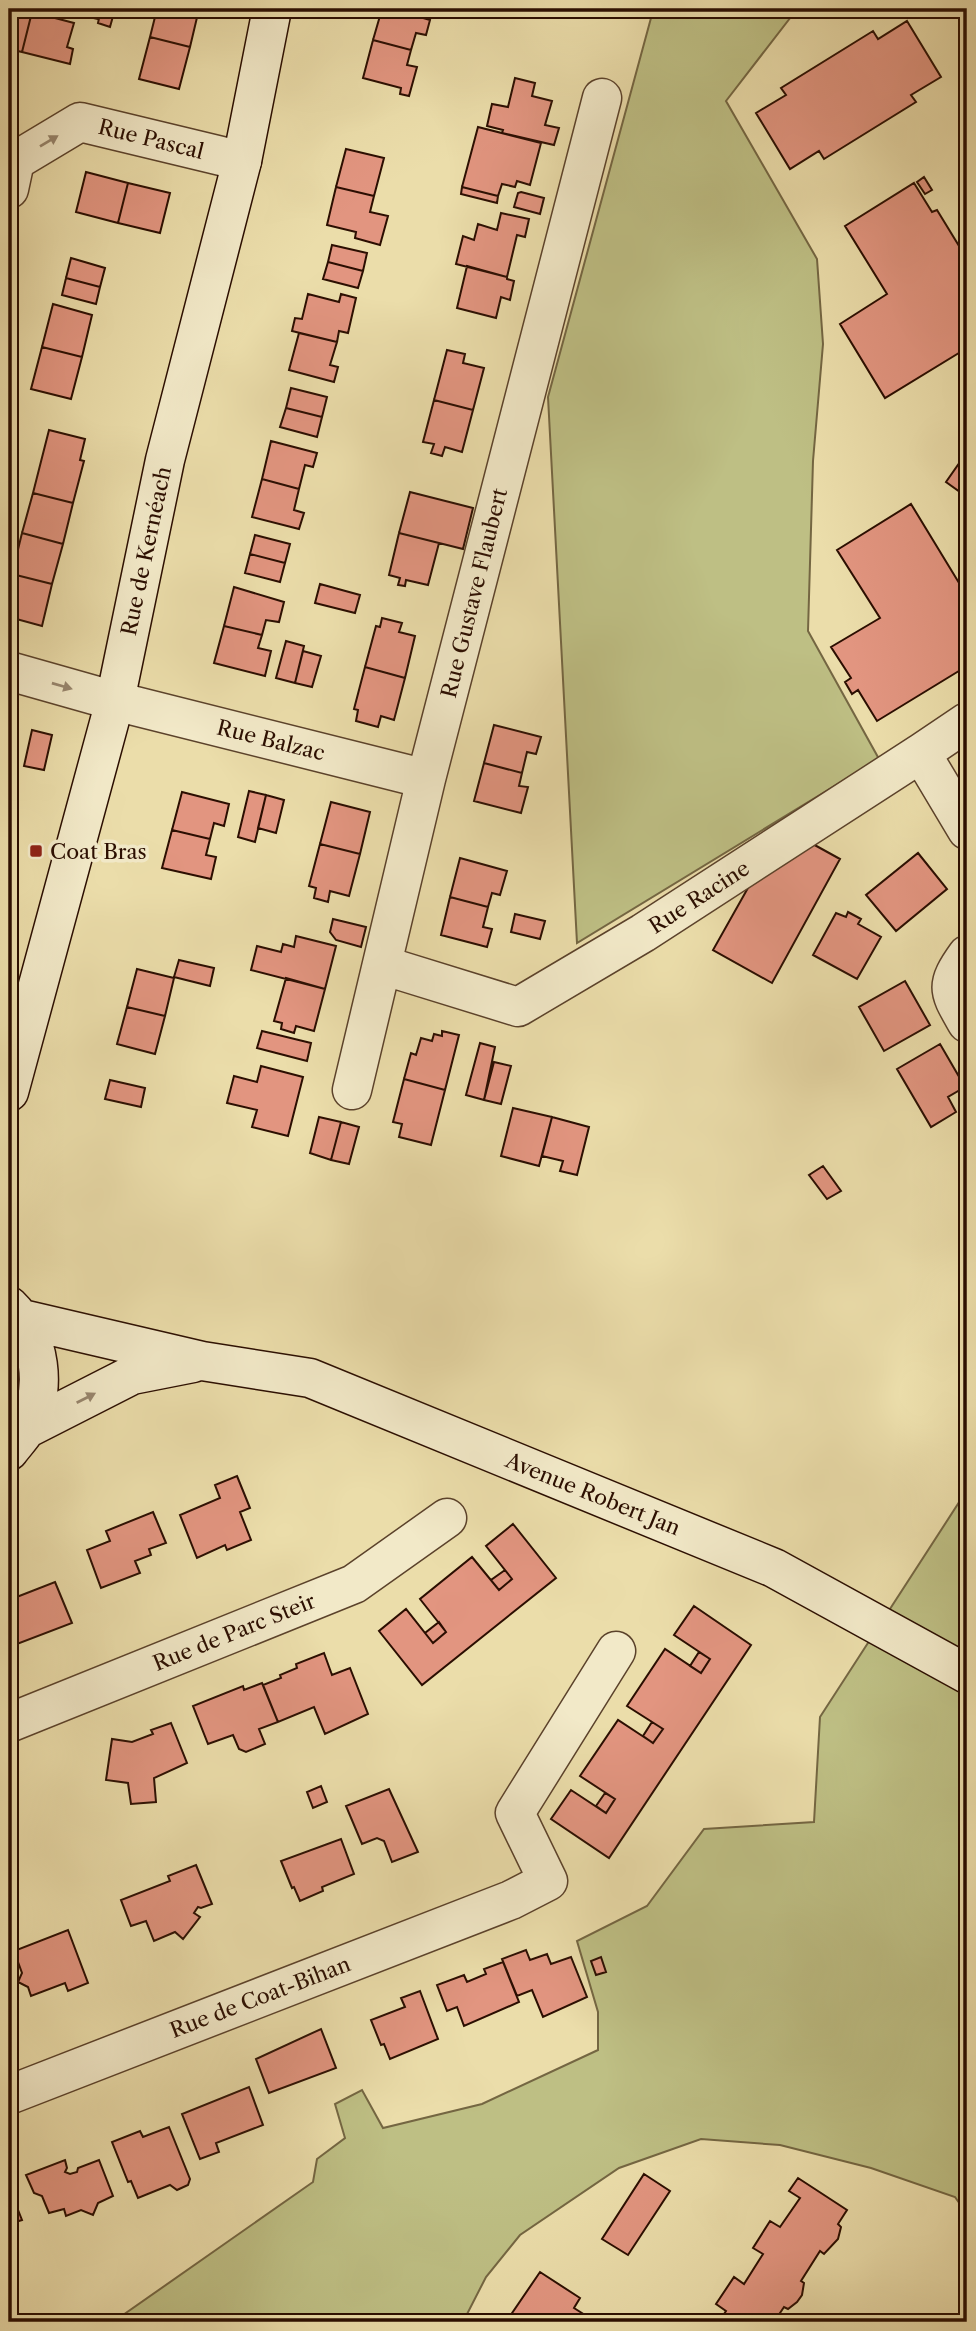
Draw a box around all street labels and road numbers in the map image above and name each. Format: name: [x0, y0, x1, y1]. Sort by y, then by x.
street label: Rue Pascal: [96, 114, 206, 164]
street label: Rue de Kernéach: [116, 464, 176, 638]
street label: Rue Gustave Flaubert: [436, 485, 512, 700]
street label: Rue Balzac: [214, 714, 328, 766]
street label: Rue Racine: [644, 855, 754, 939]
street label: Avenue Robert Jan: [501, 1447, 684, 1540]
street label: Rue de Parc Steir: [149, 1588, 319, 1676]
street label: Rue de Coat-Bihan: [166, 1951, 354, 2043]

